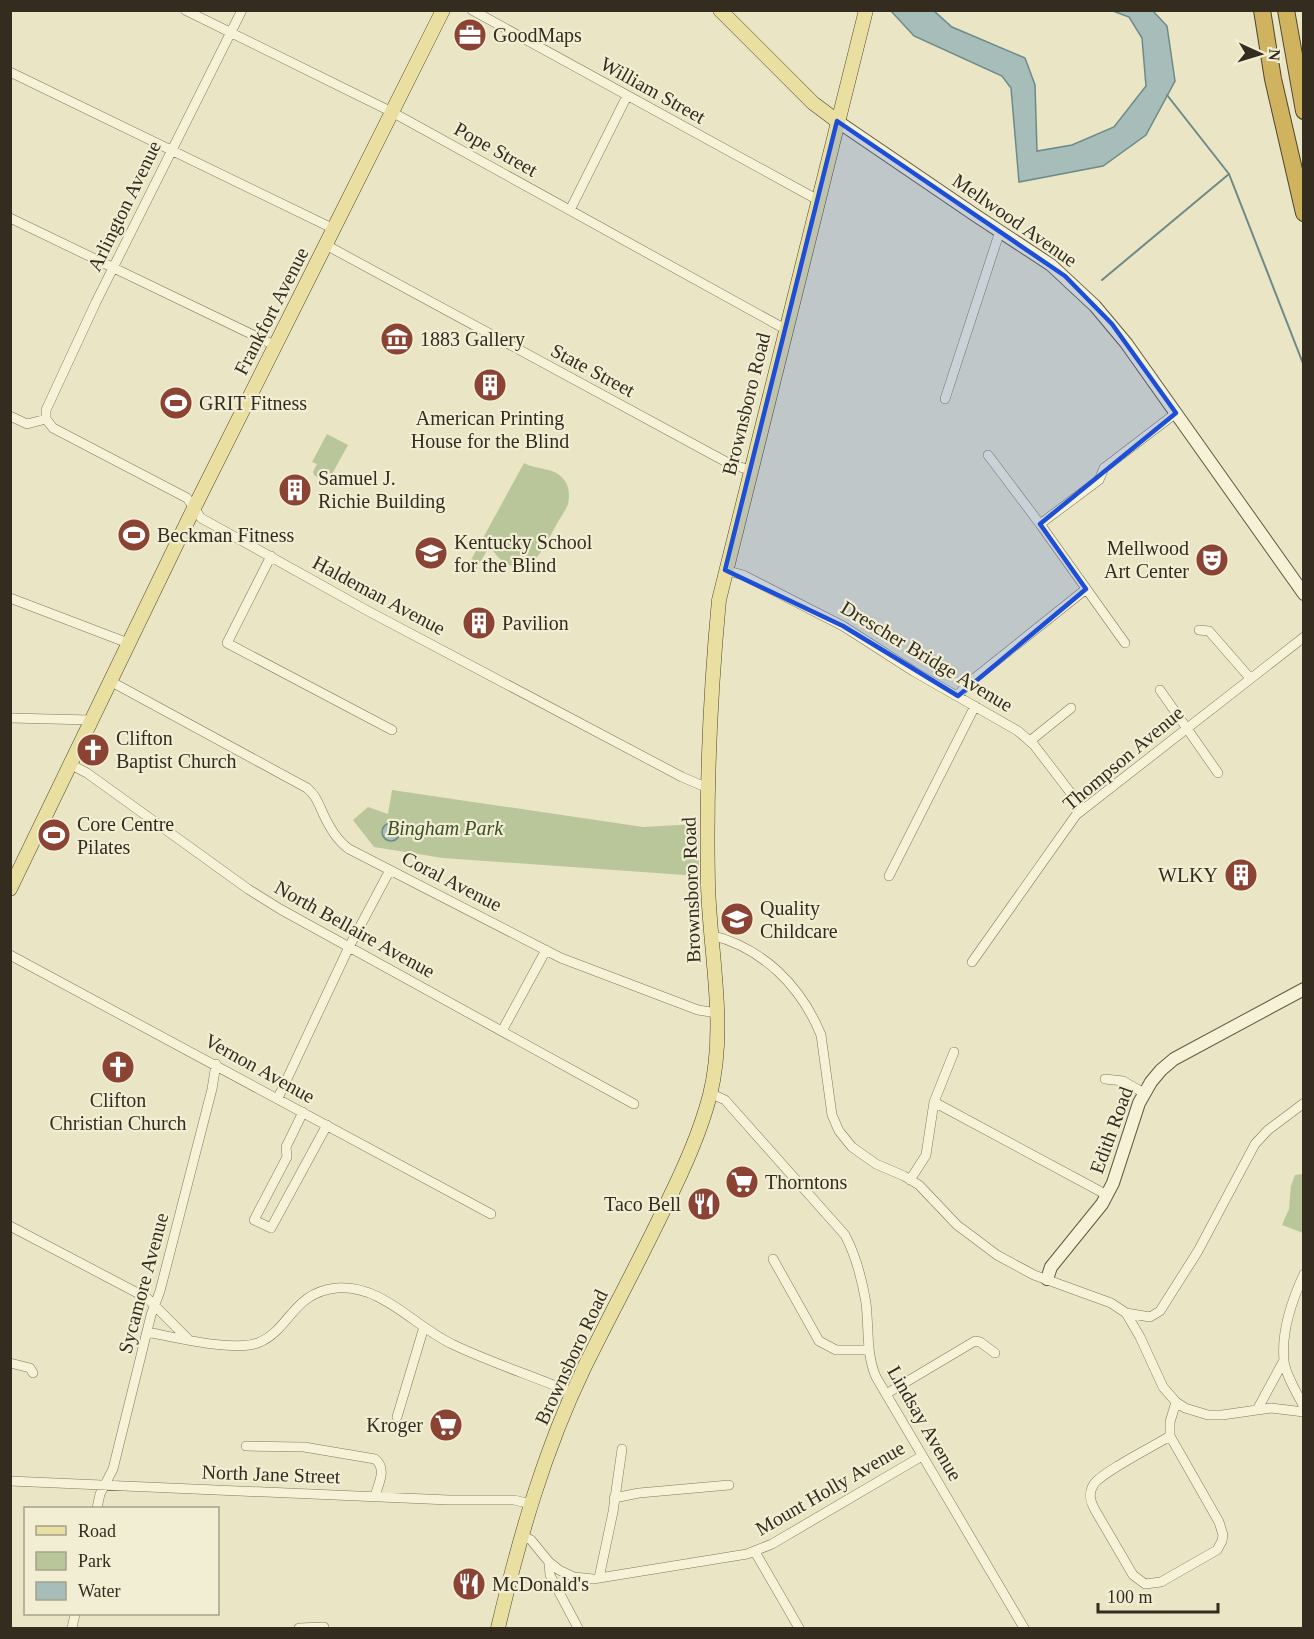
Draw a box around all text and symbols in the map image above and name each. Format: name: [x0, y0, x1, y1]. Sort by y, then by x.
office icon: GoodMaps: [452, 17, 488, 53]
place label: GoodMaps: [493, 24, 582, 47]
north arrow: [1230, 24, 1290, 84]
text: N: [1266, 49, 1283, 62]
street label: William Street: [597, 52, 710, 128]
street label: Pope Street: [450, 117, 542, 182]
street label: Arlington Avenue: [83, 137, 166, 275]
street label: Mellwood Avenue: [949, 169, 1082, 271]
street label: Frankfort Avenue: [229, 243, 313, 378]
museum icon: 1883 Gallery: [379, 321, 415, 357]
place label: 1883 Gallery: [420, 328, 525, 351]
street label: Brownsboro Road: [718, 330, 774, 478]
street label: State Street: [547, 339, 639, 401]
building icon: American Printing House for the Blind: [472, 367, 508, 403]
sports icon: GRIT Fitness: [158, 385, 194, 421]
place label: GRIT Fitness: [199, 392, 307, 414]
place label: American Printing House for the Blind: [411, 407, 569, 452]
place label: Samuel J. Richie Building: [318, 467, 445, 513]
building icon: Samuel J. Richie Building: [277, 472, 313, 508]
sports icon: Beckman Fitness: [116, 517, 152, 553]
place label: Beckman Fitness: [157, 524, 294, 546]
place label: Kentucky School for the Blind: [454, 531, 593, 576]
school or university icon: Kentucky School for the Blind: [413, 535, 449, 571]
place label: Mellwood Art Center: [1104, 537, 1189, 582]
theatre icon: Mellwood Art Center: [1194, 542, 1230, 578]
street label: Haldeman Avenue: [309, 551, 449, 639]
street label: Drescher Bridge Avenue: [837, 596, 1017, 717]
building icon: Pavilion: [461, 605, 497, 641]
place label: Pavilion: [502, 612, 569, 634]
street label: Thompson Avenue: [1058, 701, 1188, 815]
place label: Clifton Baptist Church: [116, 727, 237, 773]
church icon: Clifton Baptist Church: [75, 732, 111, 768]
place label: Core Centre Pilates: [77, 813, 174, 858]
sports icon: Core Centre Pilates: [36, 817, 72, 853]
park label: Bingham Park: [387, 817, 504, 840]
street label: Brownsboro Road: [677, 817, 705, 963]
street label: Coral Avenue: [398, 846, 506, 916]
building icon: WLKY: [1223, 857, 1259, 893]
place label: WLKY: [1158, 864, 1218, 886]
street label: North Bellaire Avenue: [271, 876, 439, 982]
place label: Quality Childcare: [760, 897, 838, 942]
school or university icon: Quality Childcare: [719, 901, 755, 937]
street label: Vernon Avenue: [201, 1029, 319, 1107]
church icon: Clifton Christian Church: [100, 1049, 136, 1085]
street label: Edith Road: [1085, 1084, 1137, 1176]
place label: Clifton Christian Church: [49, 1089, 187, 1134]
supermarket icon: Thorntons: [724, 1164, 760, 1200]
place label: Thorntons: [765, 1171, 847, 1193]
restaurant icon: Taco Bell: [686, 1186, 722, 1222]
place label: Taco Bell: [604, 1193, 681, 1215]
street label: Sycamore Avenue: [114, 1210, 173, 1356]
street label: Brownsboro Road: [530, 1286, 612, 1428]
street label: Lindsay Avenue: [882, 1362, 967, 1485]
supermarket icon: Kroger: [428, 1407, 464, 1443]
place label: Kroger: [366, 1414, 423, 1437]
street label: Mount Holly Avenue: [752, 1436, 909, 1541]
street label: North Jane Street: [201, 1461, 341, 1487]
legend: [24, 1507, 219, 1615]
text: Road: [78, 1521, 116, 1541]
text: Park: [78, 1551, 111, 1571]
restaurant icon: McDonald's: [451, 1566, 487, 1602]
place label: McDonald's: [492, 1573, 589, 1595]
scale bar: [1098, 1576, 1218, 1614]
text: Water: [78, 1581, 121, 1601]
text: 100 m: [1107, 1587, 1153, 1607]

